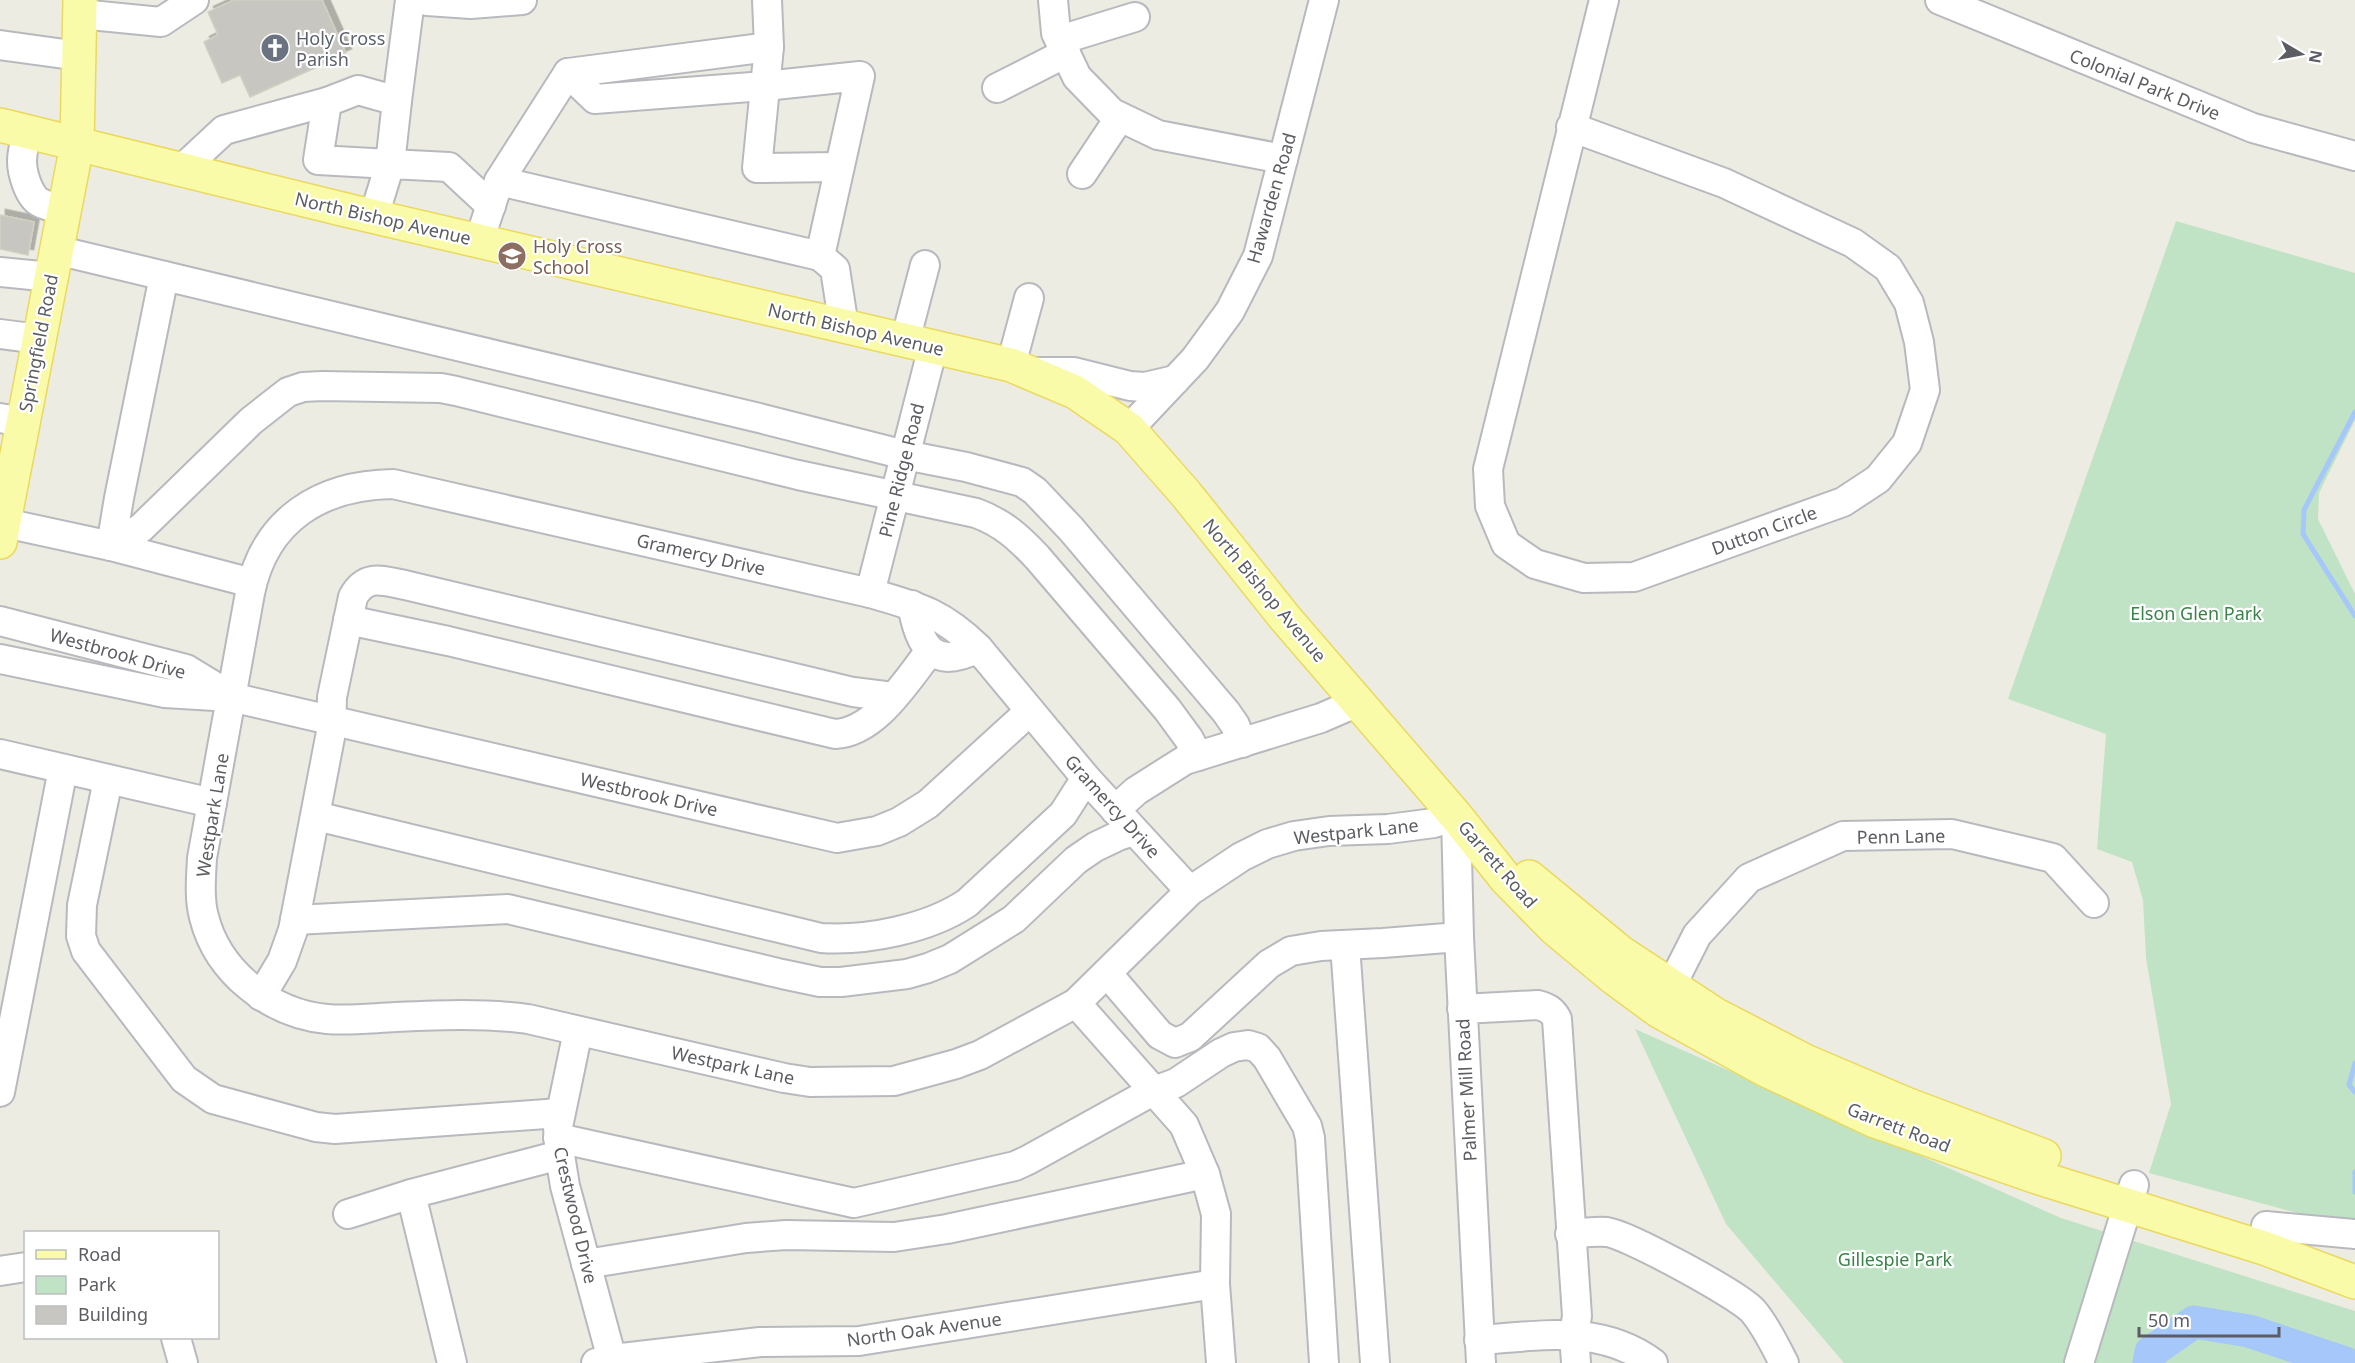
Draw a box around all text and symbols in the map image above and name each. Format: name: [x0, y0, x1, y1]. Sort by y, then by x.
north arrow: [2271, 24, 2331, 84]
place label: Holy Cross Parish: [296, 26, 385, 71]
church icon: Holy Cross Parish: [259, 32, 291, 64]
street label: Colonial Park Drive: [2066, 43, 2224, 125]
text: N: [2304, 48, 2328, 65]
street label: Hawarden Road: [1241, 130, 1301, 266]
street label: North Bishop Avenue: [292, 186, 474, 250]
place label: Holy Cross School: [533, 234, 622, 279]
school or university icon: Holy Cross School: [496, 240, 528, 272]
street label: Springfield Road: [13, 272, 63, 414]
street label: North Bishop Avenue: [765, 297, 947, 361]
street label: Pine Ridge Road: [873, 400, 929, 540]
street label: Dutton Circle: [1708, 500, 1820, 560]
street label: North Bishop Avenue: [1198, 513, 1332, 667]
street label: Gramercy Drive: [634, 528, 768, 580]
park label: Elson Glen Park: [2130, 601, 2262, 625]
street label: Westbrook Drive: [47, 622, 189, 684]
street label: Gramercy Drive: [1060, 749, 1166, 863]
street label: Westpark Lane: [190, 751, 234, 879]
street label: Westbrook Drive: [578, 767, 720, 821]
street label: Westpark Lane: [1292, 813, 1420, 849]
street label: Garrett Road: [1453, 815, 1543, 913]
street label: Penn Lane: [1856, 823, 1946, 849]
street label: Palmer Mill Road: [1450, 1018, 1482, 1162]
street label: Westpark Lane: [669, 1040, 797, 1090]
street label: Garrett Road: [1844, 1096, 1954, 1158]
street label: Crestwood Drive: [549, 1144, 603, 1286]
legend: [24, 1231, 219, 1339]
text: Road: [78, 1242, 121, 1266]
park label: Gillespie Park: [1838, 1247, 1953, 1271]
text: Park: [78, 1272, 116, 1296]
scale bar: [2139, 1300, 2278, 1338]
text: Building: [78, 1302, 148, 1326]
street label: North Oak Avenue: [845, 1306, 1003, 1352]
text: 50 m: [2148, 1308, 2190, 1332]

